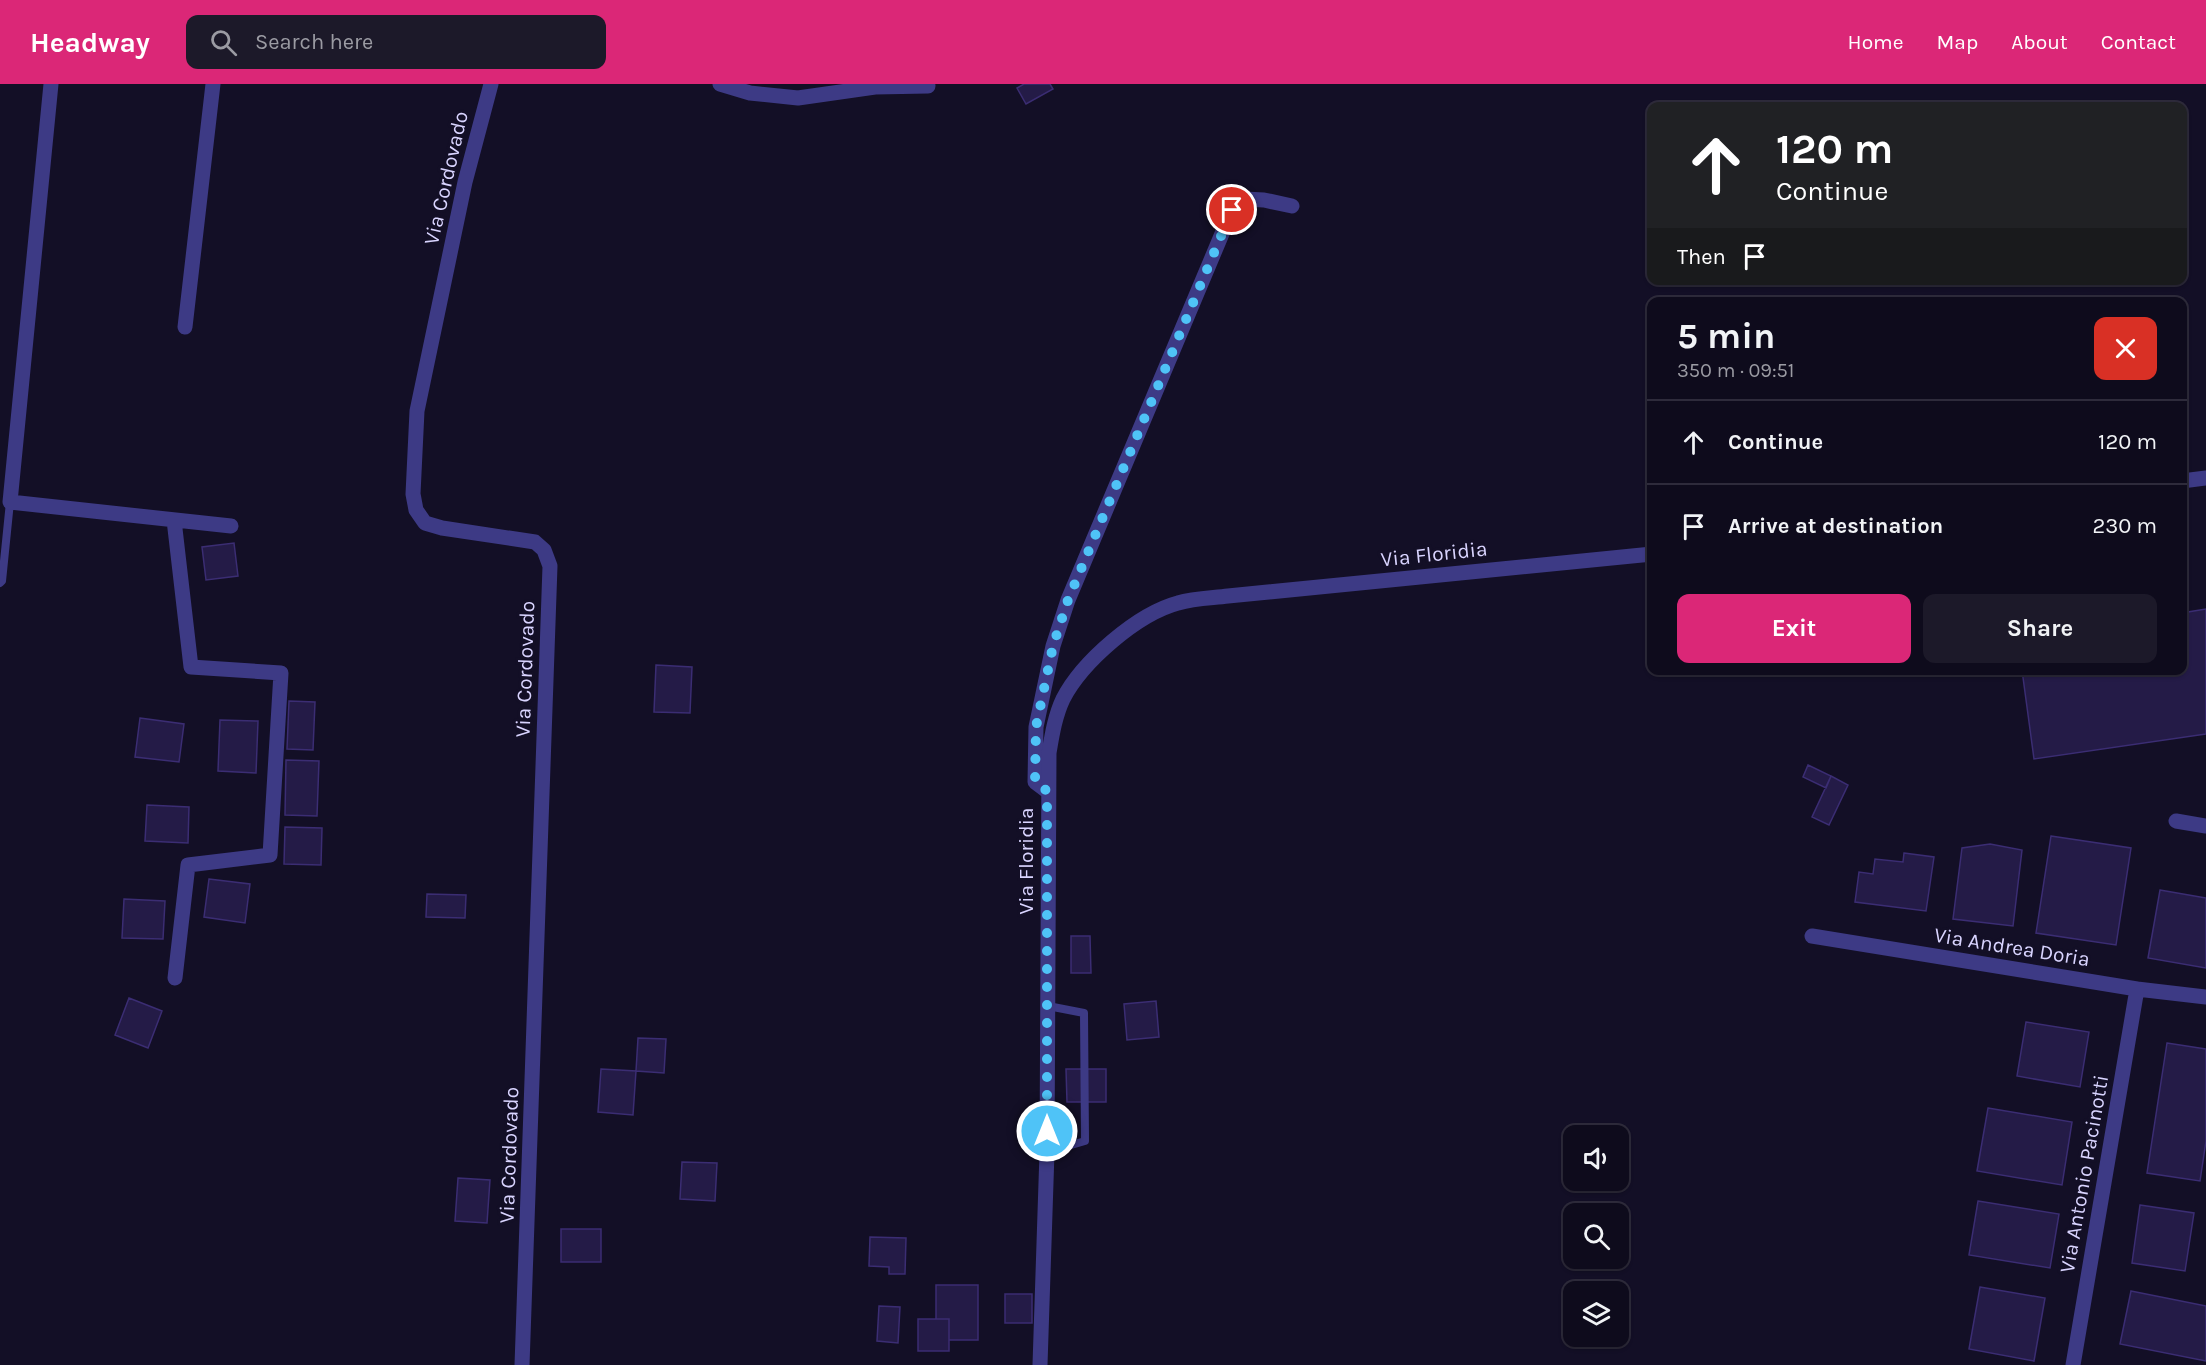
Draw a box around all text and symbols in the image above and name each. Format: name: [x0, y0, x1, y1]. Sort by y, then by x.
search box: [186, 15, 606, 69]
text: Headway: [30, 26, 150, 59]
icon: search: [207, 26, 240, 59]
text: Search here: [255, 29, 373, 55]
text: Home: [1848, 30, 1904, 54]
text: Map: [1937, 30, 1978, 54]
text: About: [2011, 30, 2068, 54]
text: Contact: [2101, 30, 2176, 54]
street label: Via Cordovado: [419, 109, 473, 247]
text: 120 m: [1776, 124, 1893, 174]
icon: ahead: [1677, 126, 1755, 204]
text: Continue: [1776, 175, 1888, 207]
pin: [1206, 184, 1257, 235]
icon: arrive: [1215, 193, 1248, 226]
icon: arrive: [1738, 240, 1771, 273]
text: Then: [1677, 244, 1726, 270]
text: 5 min: [1677, 315, 1775, 357]
button: close: [2094, 317, 2157, 380]
text: 350 m · 09:51: [1677, 359, 1794, 382]
icon: ahead: [1677, 426, 1710, 459]
text: Continue: [1728, 429, 1823, 455]
text: 120 m: [2098, 429, 2157, 455]
icon: arrive: [1677, 510, 1710, 543]
text: Arrive at destination: [1728, 513, 1943, 539]
text: 230 m: [2092, 513, 2157, 539]
street label: Via Floridia: [1379, 536, 1489, 572]
button: Exit: [1677, 594, 1911, 663]
button: Share: [1923, 594, 2157, 663]
street label: Via Cordovado: [511, 600, 539, 738]
street label: Via Floridia: [1014, 807, 1038, 915]
street label: Via Andrea Doria: [1932, 923, 2092, 971]
street label: Via Antonio Pacinotti: [2055, 1073, 2113, 1275]
street label: Via Cordovado: [495, 1086, 523, 1224]
position arrow: [1015, 1099, 1079, 1163]
map controls: [1563, 1125, 1629, 1347]
button: sound: [1563, 1125, 1629, 1191]
button: search: [1563, 1203, 1629, 1269]
button: layers: [1563, 1281, 1629, 1347]

